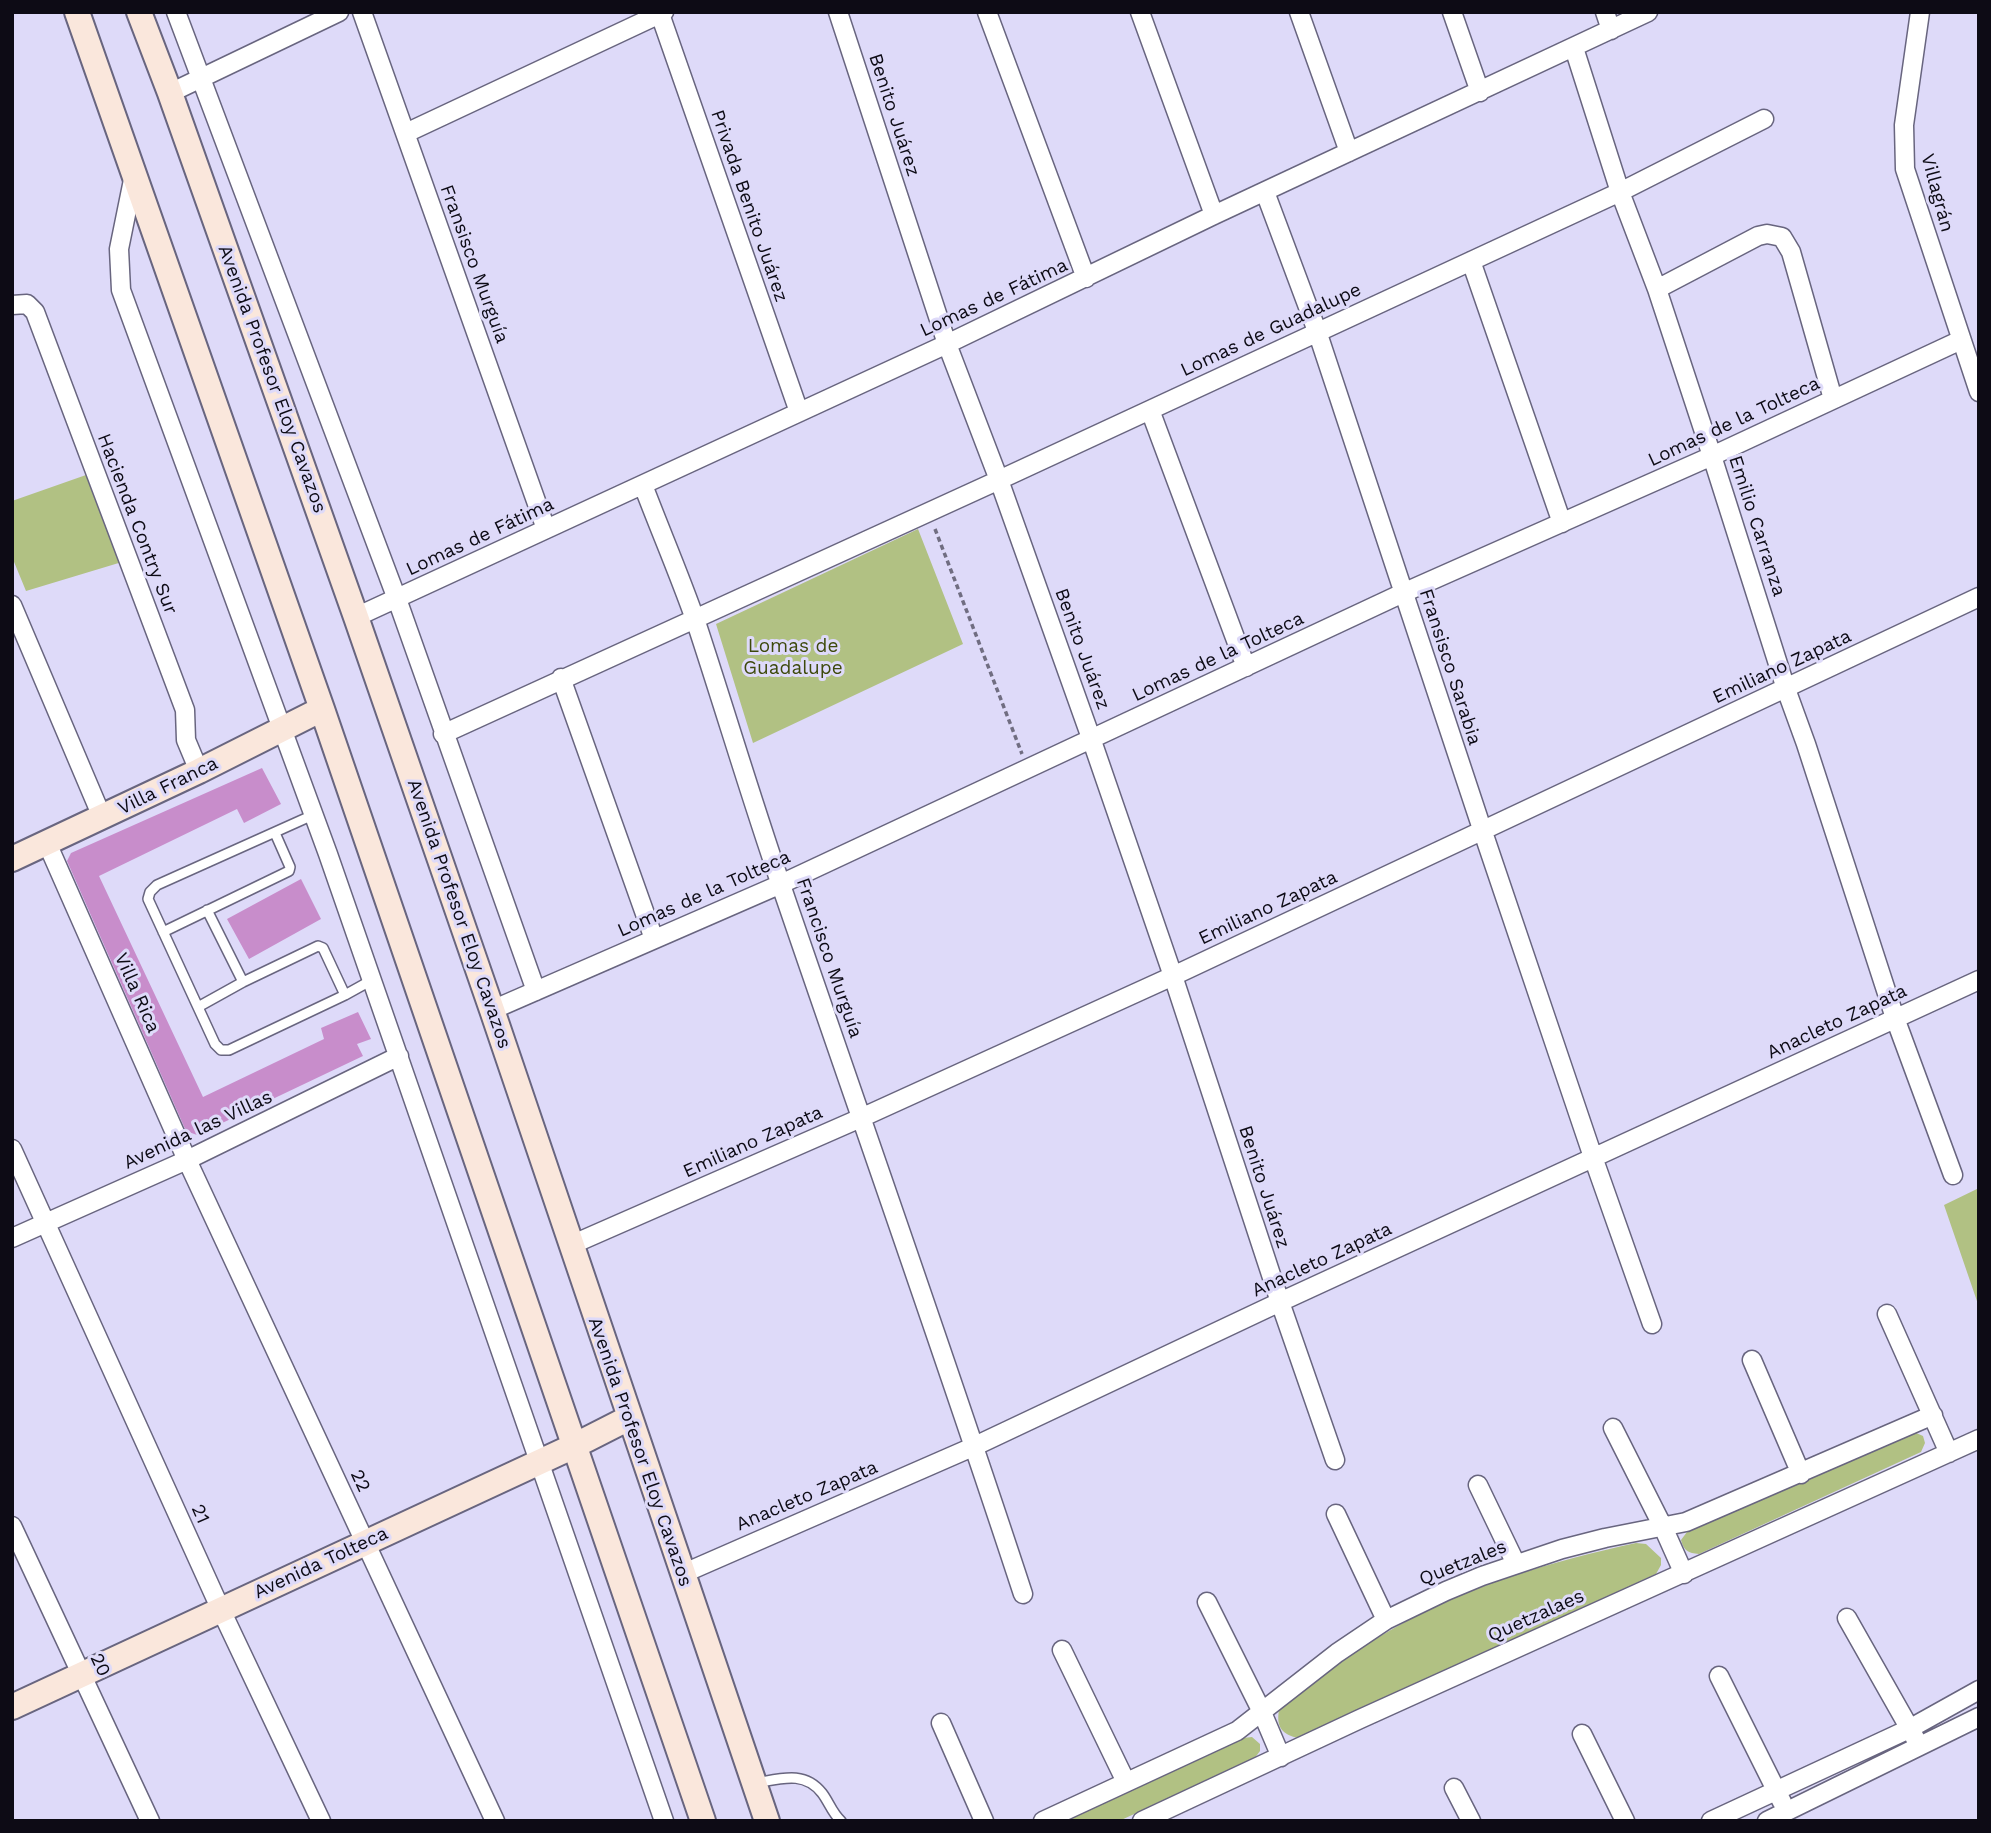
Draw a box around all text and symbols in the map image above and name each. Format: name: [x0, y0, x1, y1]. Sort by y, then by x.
street label: Benito Juárez: [863, 51, 925, 179]
street label: Privada Benito Juárez: [705, 107, 793, 305]
street label: Villagrán: [1916, 151, 1958, 235]
street label: Fransisco Murguía: [435, 182, 513, 346]
street label: Avenida Profesor Eloy Cavazos: [213, 242, 331, 516]
street label: Lomas de Fátima: [917, 254, 1071, 342]
street label: Lomas de Guadalupe: [1177, 278, 1365, 382]
street label: Lomas de la Tolteca: [1645, 372, 1823, 472]
street label: Hacienda Contry Sur: [92, 430, 182, 618]
street label: Emilio Carranza: [1724, 453, 1790, 599]
street label: Lomas de Fátima: [403, 493, 557, 581]
street label: Benito Juárez: [1049, 585, 1115, 713]
street label: Fransisco Sarabia: [1414, 586, 1486, 748]
street label: Lomas de la Tolteca: [1129, 607, 1307, 707]
street label: Emiliano Zapata: [1709, 625, 1855, 709]
park label: Lomas de Guadalupe: [743, 635, 843, 679]
street label: Villa Franca: [114, 752, 222, 820]
street label: Avenida Profesor Eloy Cavazos: [402, 776, 516, 1052]
street label: Lomas de la Tolteca: [614, 846, 794, 942]
street label: Emiliano Zapata: [1195, 866, 1341, 950]
street label: Francisco Murguía: [791, 875, 867, 1041]
street label: Villa Rica: [109, 949, 165, 1037]
street label: Anacleto Zapata: [1763, 980, 1911, 1064]
street label: Avenida las Villas: [120, 1086, 276, 1174]
street label: Emiliano Zapata: [680, 1101, 826, 1183]
street label: Benito Juárez: [1233, 1123, 1295, 1251]
street label: Anacleto Zapata: [1248, 1218, 1396, 1302]
street label: Avenida Profesor Eloy Cavazos: [583, 1314, 697, 1590]
street label: Anacleto Zapata: [733, 1456, 881, 1536]
street label: 22: [345, 1466, 375, 1496]
street label: 21: [186, 1501, 214, 1527]
street label: Avenida Tolteca: [250, 1522, 392, 1604]
street label: Quetzales: [1416, 1535, 1510, 1591]
street label: Quetzalaes: [1484, 1585, 1588, 1647]
street label: 20: [85, 1650, 115, 1680]

